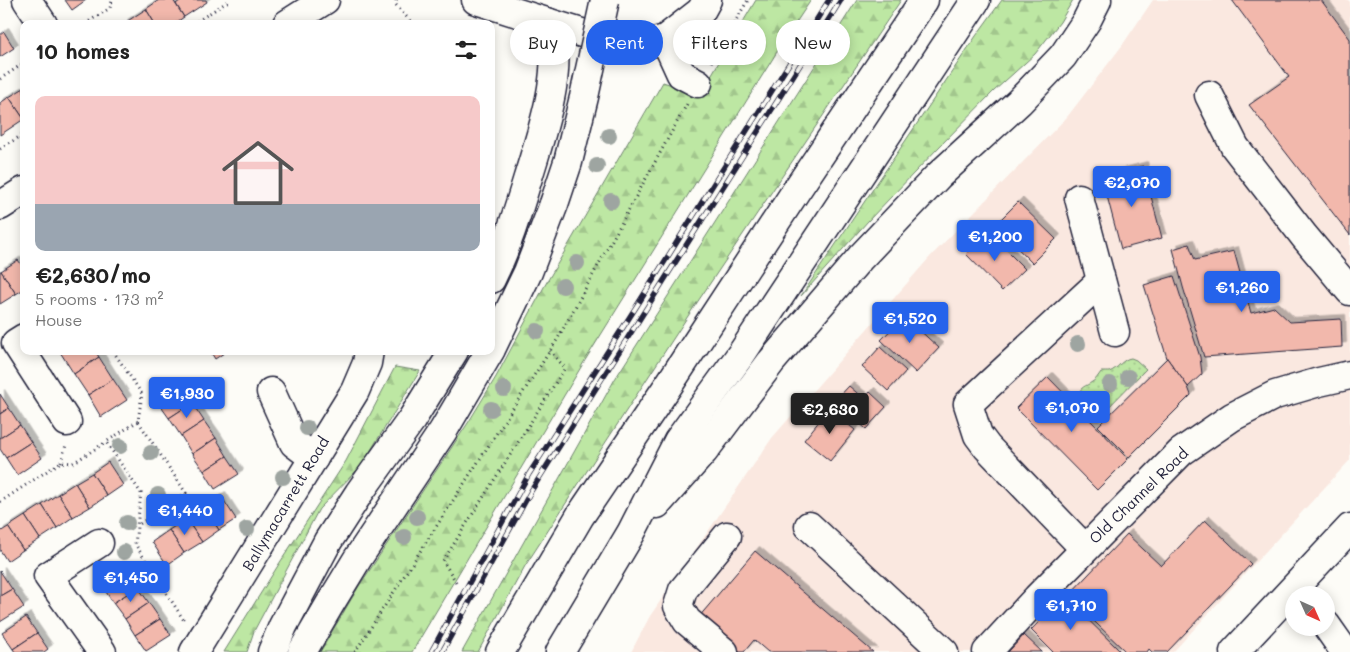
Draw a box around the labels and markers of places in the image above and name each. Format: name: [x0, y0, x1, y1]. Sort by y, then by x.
pin: €2,070: [1091, 166, 1173, 208]
pin: €1,200: [954, 220, 1036, 262]
pin: €1,260: [1201, 270, 1283, 313]
pin: €1,520: [869, 302, 951, 344]
pin: €1,930: [146, 376, 228, 419]
pin: €1,070: [1031, 390, 1113, 433]
pin: €2,630: [789, 392, 871, 435]
pin: €1,440: [144, 494, 226, 536]
pin: €1,450: [90, 560, 172, 603]
pin: €1,710: [1030, 588, 1112, 631]

